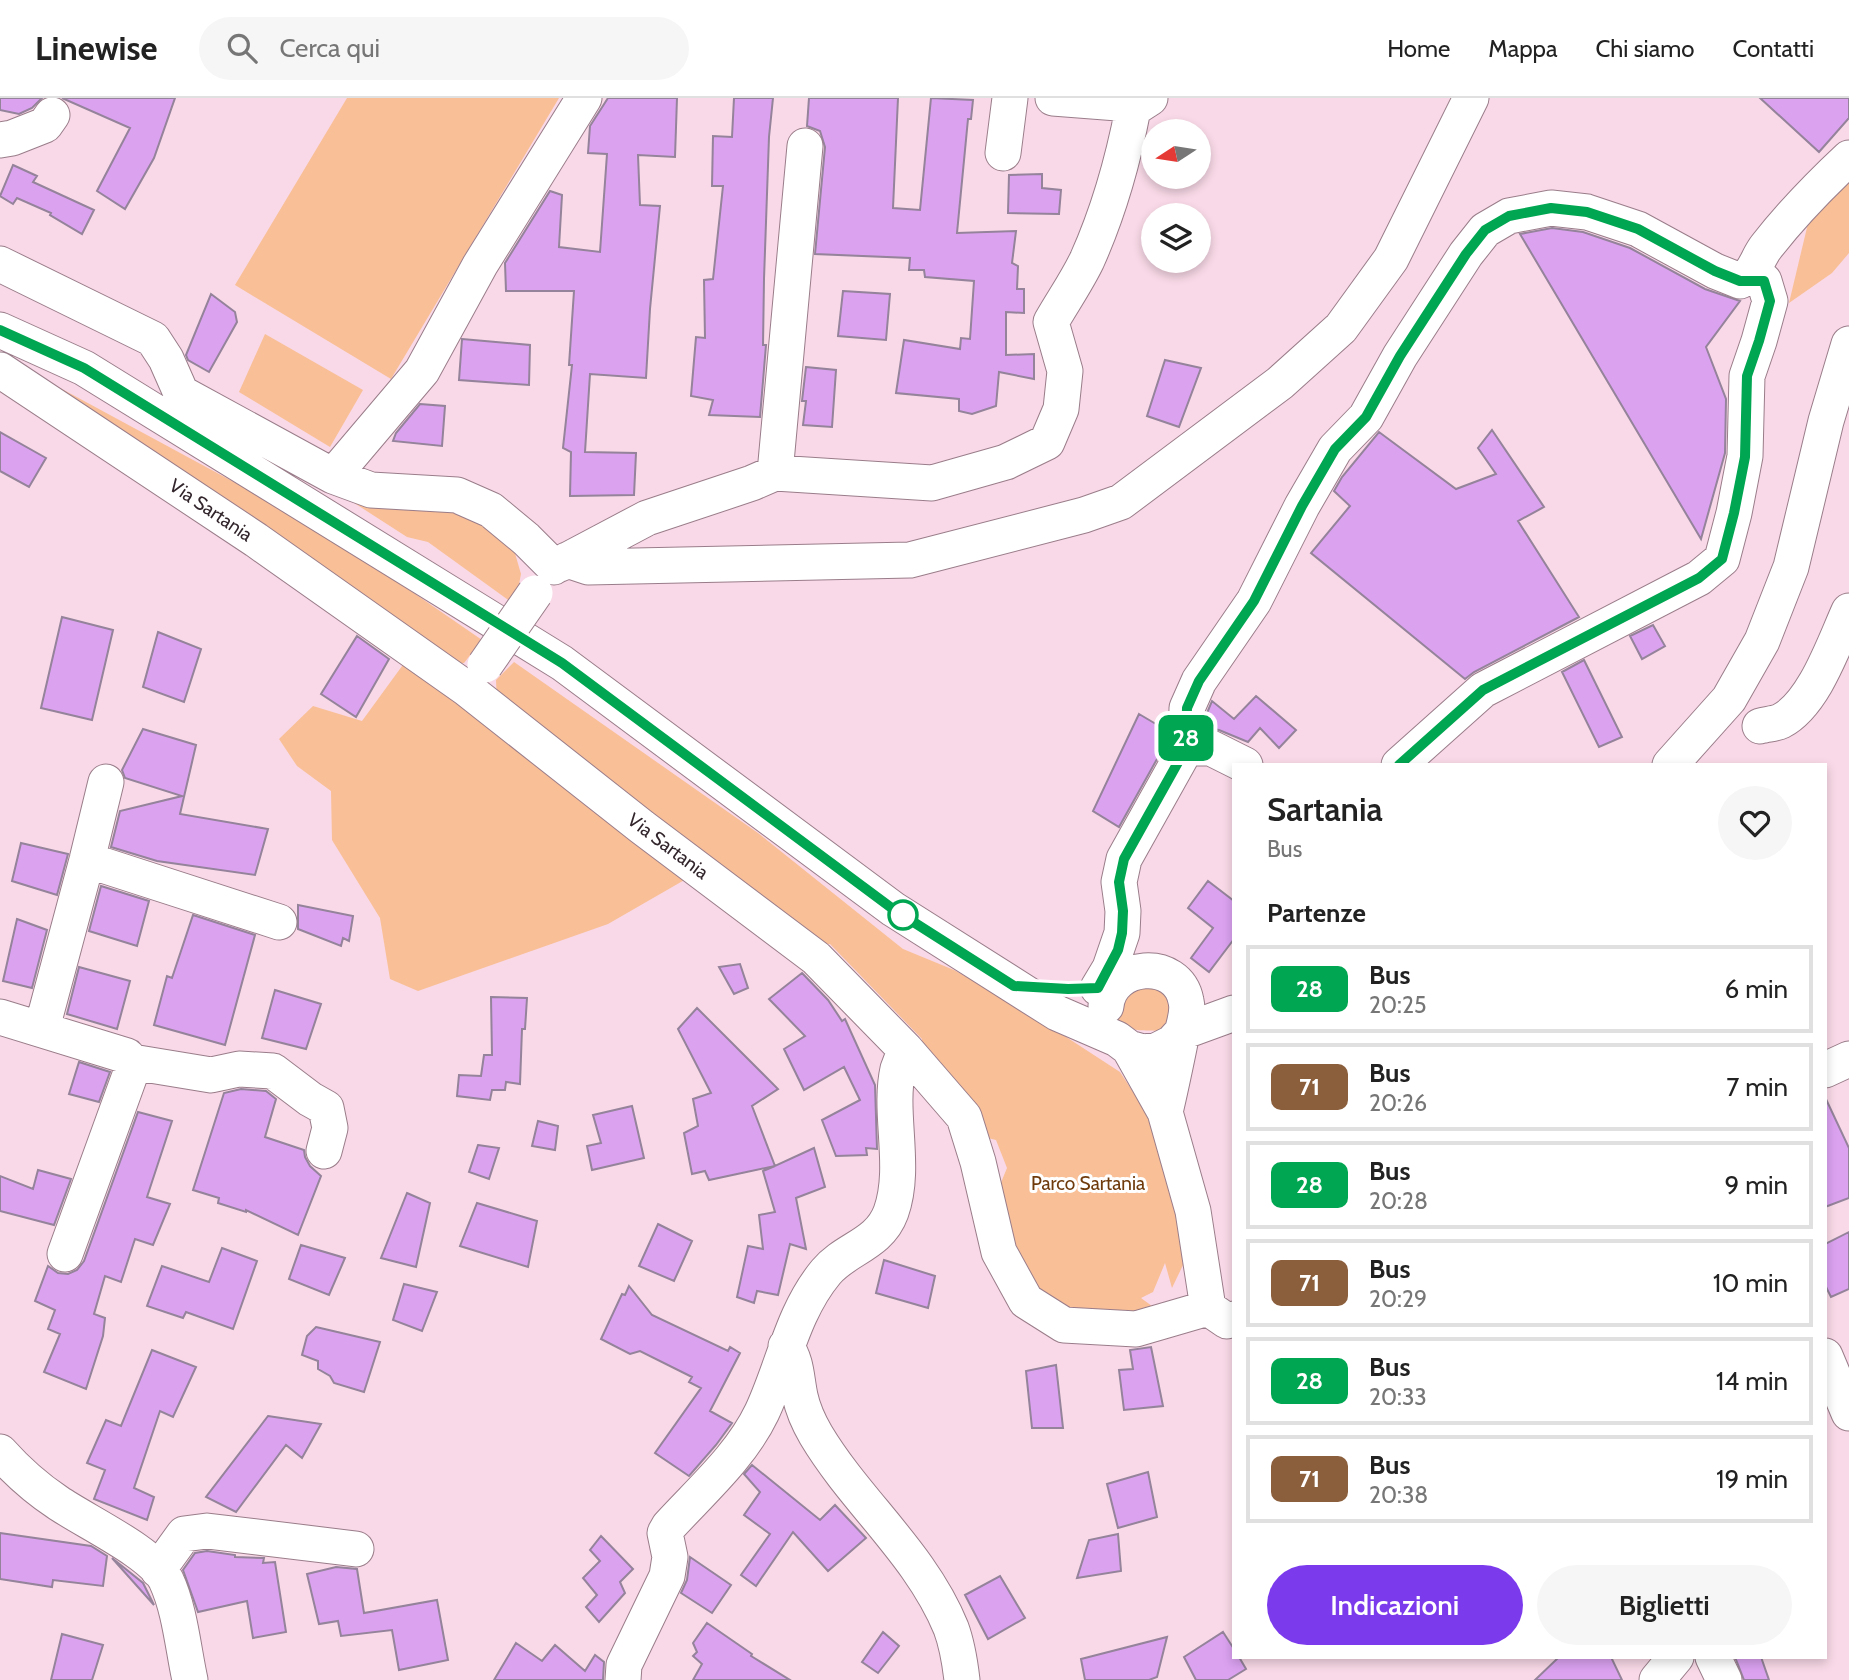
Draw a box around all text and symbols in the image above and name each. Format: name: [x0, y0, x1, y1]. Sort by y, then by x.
search box: [199, 17, 689, 80]
text: Linewise: [35, 28, 157, 68]
icon: search: [223, 29, 261, 67]
text: Cerca qui: [279, 32, 380, 64]
text: Home: [1387, 34, 1450, 63]
text: Mappa: [1488, 34, 1557, 63]
text: Chi siamo: [1595, 34, 1694, 63]
text: Contatti: [1732, 34, 1814, 63]
north arrow: [1141, 119, 1211, 189]
map controls: [1141, 119, 1211, 273]
button: layers: [1141, 203, 1211, 273]
street label: Via Sartania: [165, 474, 257, 546]
line badge: 28: [1154, 715, 1218, 761]
text: 28: [1172, 723, 1200, 752]
button: heart: [1718, 786, 1792, 860]
text: Sartania: [1267, 789, 1383, 829]
street label: Via Sartania: [623, 808, 713, 884]
text: Bus: [1267, 835, 1302, 863]
text: Partenze: [1267, 897, 1366, 929]
unlabelled marker: [888, 900, 918, 930]
text: Bus: [1369, 959, 1410, 991]
text: 6 min: [1725, 973, 1788, 1005]
text: 28: [1296, 974, 1323, 1003]
text: 20:25: [1369, 991, 1426, 1019]
text: Bus: [1369, 1057, 1410, 1089]
text: 7 min: [1726, 1071, 1788, 1103]
text: 71: [1299, 1072, 1320, 1101]
text: 20:26: [1369, 1089, 1427, 1117]
text: Bus: [1369, 1155, 1410, 1187]
text: 9 min: [1725, 1169, 1788, 1201]
text: 28: [1296, 1170, 1323, 1199]
park label: Parco Sartania: [1031, 1172, 1145, 1195]
text: 20:28: [1369, 1187, 1428, 1215]
text: Bus: [1369, 1253, 1410, 1285]
text: 10 min: [1713, 1267, 1788, 1299]
text: 71: [1299, 1268, 1320, 1297]
text: 20:29: [1369, 1285, 1427, 1313]
text: Bus: [1369, 1351, 1410, 1383]
text: 14 min: [1716, 1365, 1788, 1397]
text: 28: [1296, 1366, 1323, 1395]
text: 20:33: [1369, 1383, 1427, 1411]
text: Bus: [1369, 1449, 1410, 1481]
text: 19 min: [1716, 1463, 1788, 1495]
text: 71: [1299, 1464, 1320, 1493]
text: 20:38: [1369, 1481, 1428, 1509]
button: Indicazioni: [1267, 1565, 1523, 1645]
button: Biglietti: [1537, 1565, 1792, 1645]

